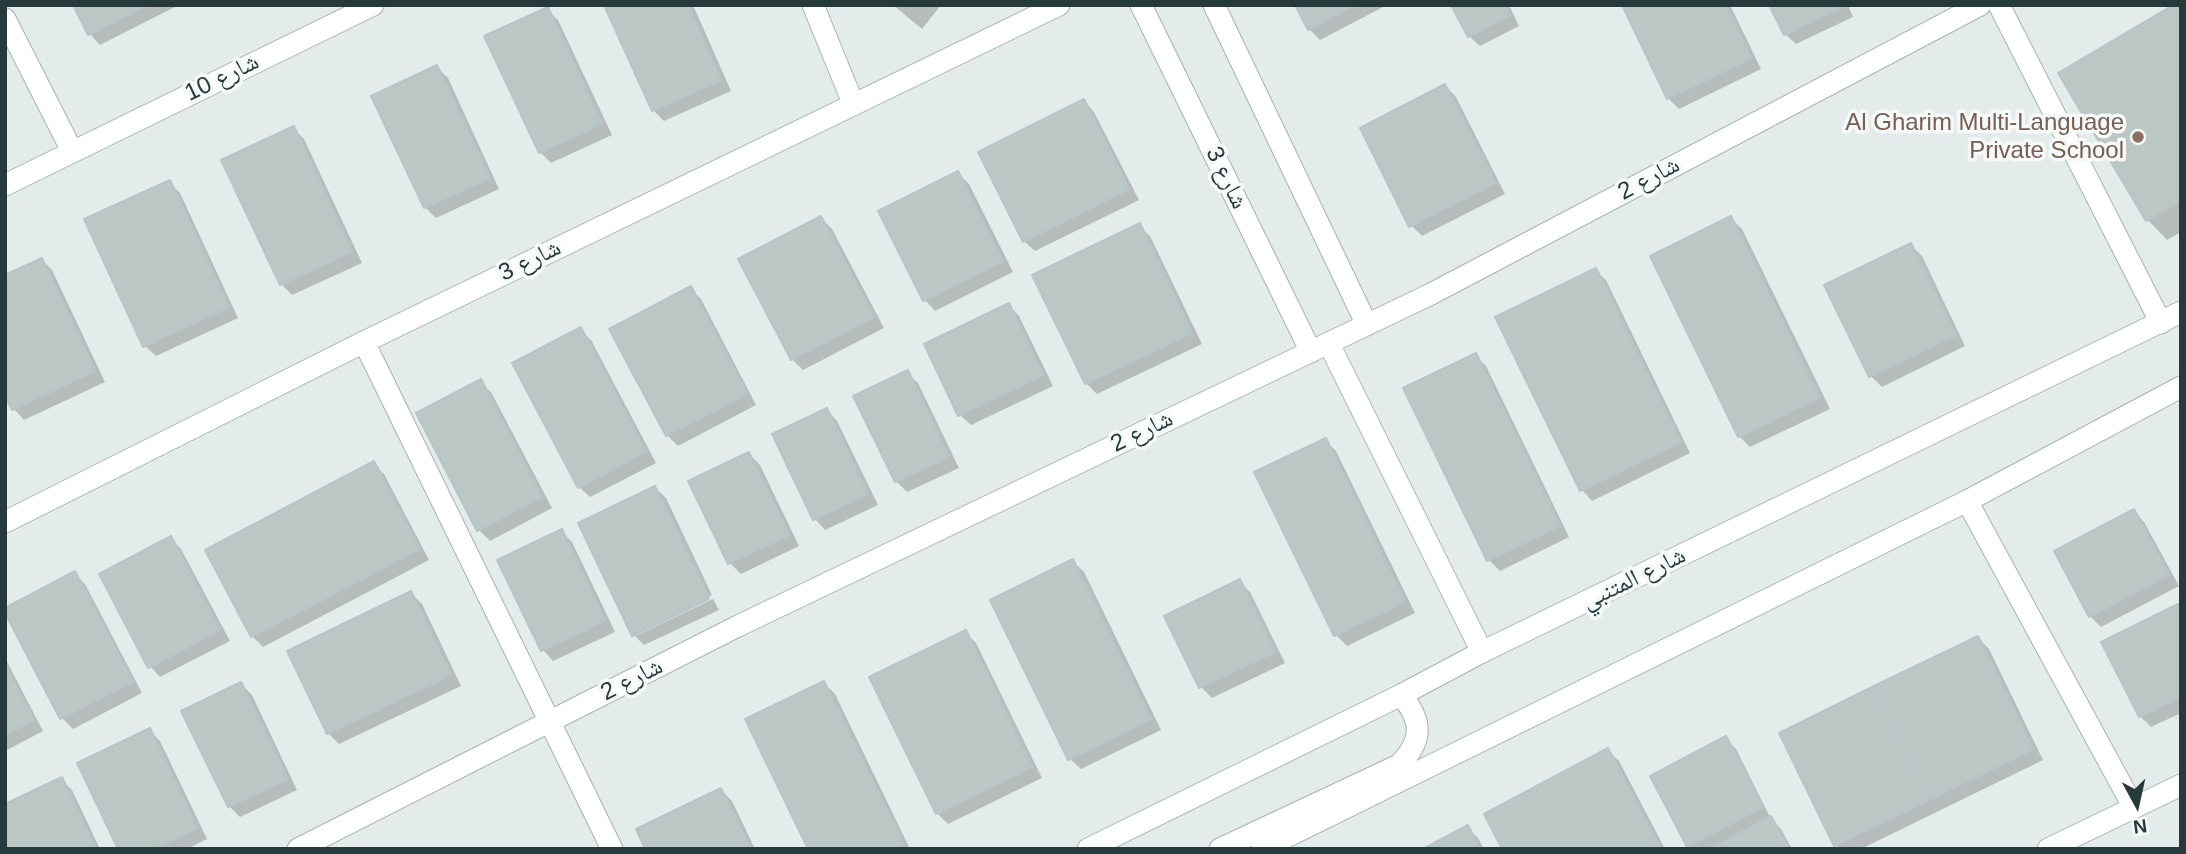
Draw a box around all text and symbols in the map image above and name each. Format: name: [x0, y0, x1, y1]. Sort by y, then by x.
street label: شارع 10: [180, 48, 264, 108]
place label: Al Gharim Multi-Language Private School: [1845, 109, 2124, 165]
marker: Al Gharim Multi-Language Private School: [2130, 129, 2146, 145]
street label: شارع 3: [1199, 142, 1253, 214]
street label: شارع 2: [1613, 151, 1685, 207]
street label: شارع 3: [494, 234, 566, 288]
street label: شارع 2: [1106, 405, 1178, 459]
street label: شارع المتنبي: [1577, 541, 1691, 617]
street label: شارع 2: [596, 652, 668, 708]
north arrow: [2102, 770, 2172, 840]
text: N: [2132, 815, 2148, 838]

